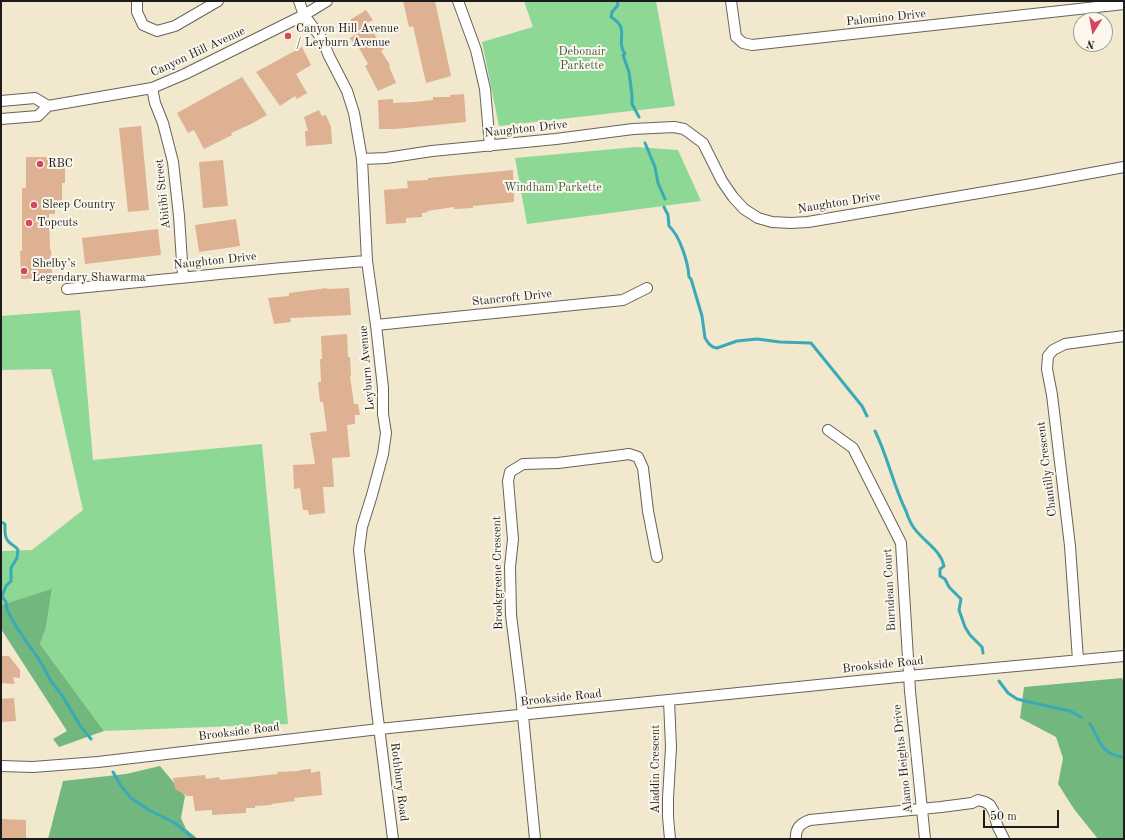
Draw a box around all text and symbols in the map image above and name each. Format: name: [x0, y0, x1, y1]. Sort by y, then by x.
street label: Palomino Drive: [845, 7, 927, 29]
north arrow: [1073, 12, 1113, 52]
place label: Canyon Hill Avenue / Leyburn Avenue: [296, 22, 399, 50]
street label: Canyon Hill Avenue: [148, 24, 248, 80]
marker: Canyon Hill Avenue / Leyburn Avenue: [283, 31, 293, 41]
text: N: [1086, 37, 1096, 49]
park label: Debonair Parkette: [558, 45, 606, 73]
street label: Naughton Drive: [484, 117, 568, 141]
place label: RBC: [48, 157, 73, 171]
street label: Abitibi Street: [152, 158, 174, 230]
marker: RBC: [35, 159, 45, 169]
park label: Windham Parkette: [504, 181, 602, 195]
street label: Naughton Drive: [797, 189, 881, 217]
place label: Sleep Country: [42, 198, 116, 212]
marker: Sleep Country: [29, 200, 39, 210]
place label: Topcuts: [37, 216, 78, 230]
marker: Topcuts: [24, 218, 34, 228]
street label: Naughton Drive: [173, 249, 257, 273]
place label: Shelby’s Legendary Shawarma: [32, 257, 146, 285]
marker: Shelby’s Legendary Shawarma: [19, 266, 29, 276]
street label: Stancroft Drive: [471, 287, 553, 309]
street label: Leyburn Avenue: [356, 325, 378, 411]
street label: Chantilly Crescent: [1034, 421, 1060, 517]
street label: Brookgreene Crescent: [490, 516, 506, 630]
street label: Burndean Court: [881, 548, 899, 632]
street label: Brookside Road: [842, 654, 924, 676]
street label: Brookside Road: [520, 687, 602, 709]
street label: Alamo Heights Drive: [890, 704, 916, 814]
street label: Brookside Road: [198, 720, 280, 744]
street label: Aladdin Crescent: [649, 724, 663, 814]
street label: Rothbury Road: [387, 742, 411, 822]
scale bar: [985, 802, 1061, 828]
text: 50 m: [990, 811, 1017, 823]

